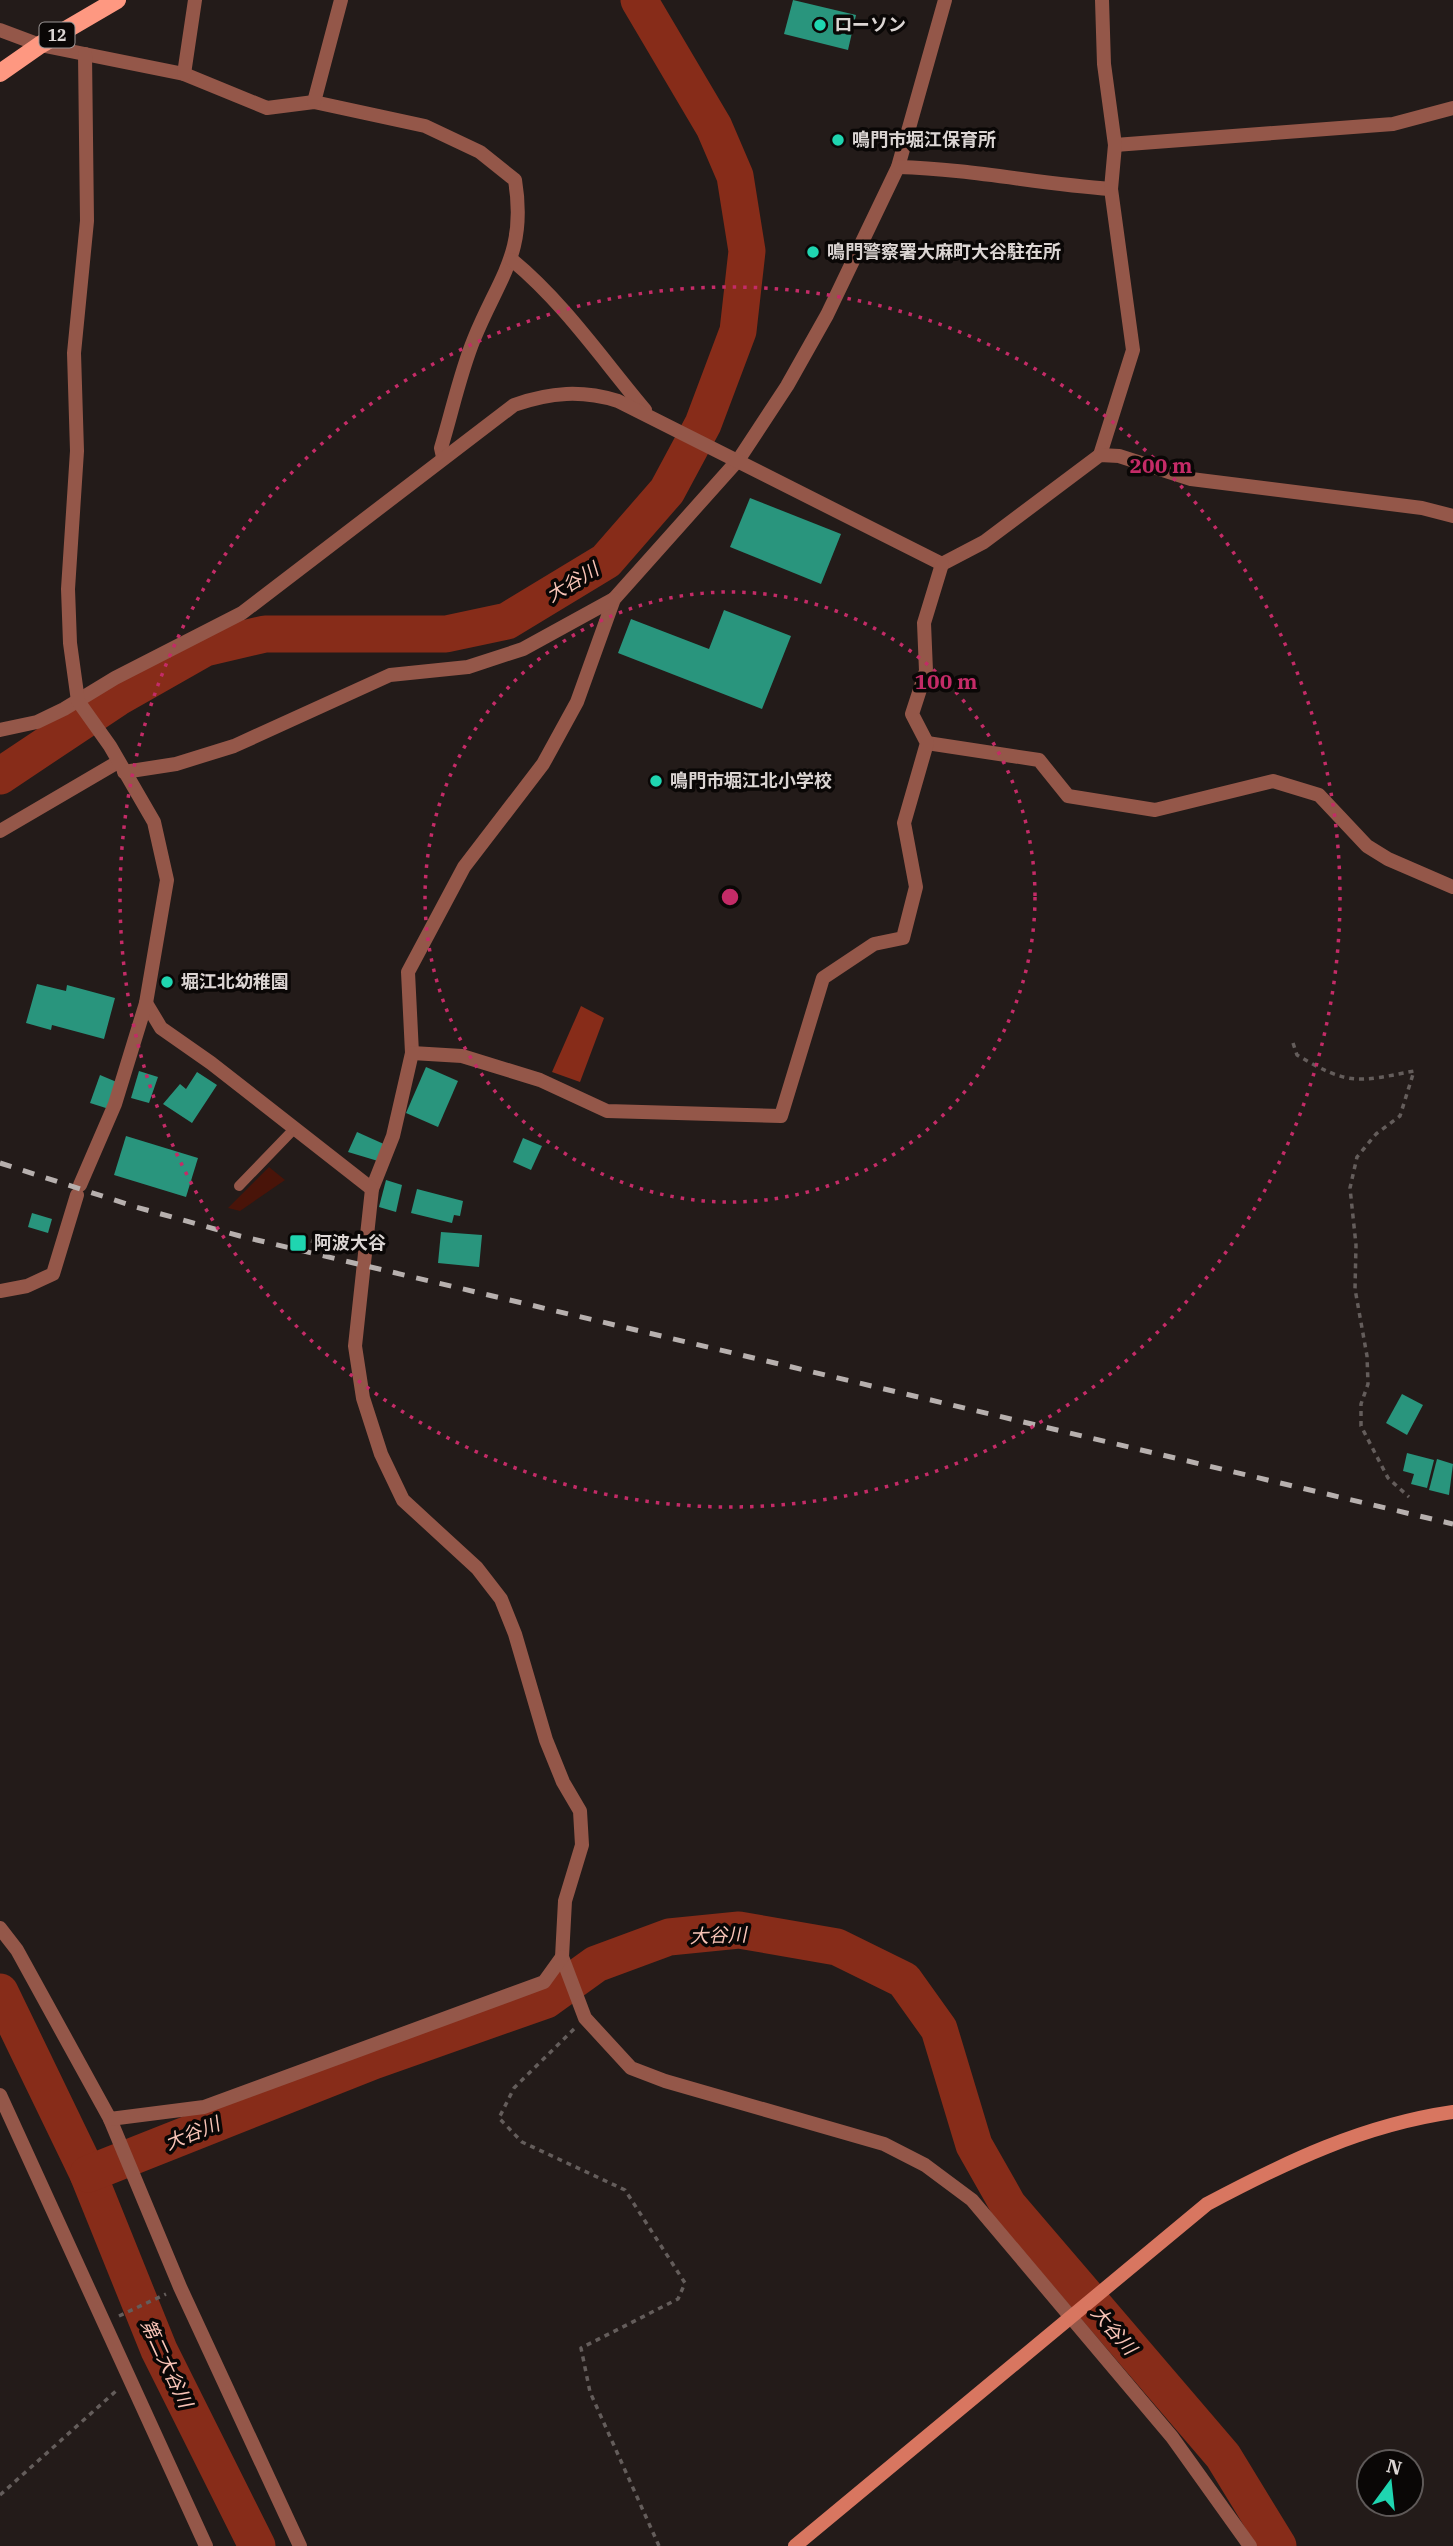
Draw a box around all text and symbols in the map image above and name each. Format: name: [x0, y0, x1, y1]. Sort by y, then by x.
place label: ローソン: [834, 13, 906, 36]
marker: ローソン: [812, 17, 828, 33]
road number: 12: [40, 22, 74, 48]
place label: 鳴門市堀江保育所: [852, 128, 996, 151]
marker: 鳴門市堀江保育所: [830, 132, 846, 148]
place label: 鳴門警察署大麻町大谷駐在所: [827, 240, 1061, 263]
marker: 鳴門警察署大麻町大谷駐在所: [805, 244, 821, 260]
text: 200 m: [1129, 451, 1193, 479]
water label: 大谷川: [541, 556, 604, 607]
text: 100 m: [914, 667, 978, 695]
place label: 鳴門市堀江北小学校: [670, 769, 832, 792]
marker: 鳴門市堀江北小学校: [648, 773, 664, 789]
centre of rings: [718, 885, 742, 909]
place label: 堀江北幼稚園: [181, 970, 289, 993]
marker: 堀江北幼稚園: [159, 974, 175, 990]
place label: 阿波大谷: [314, 1231, 386, 1254]
marker: 阿波大谷: [288, 1233, 308, 1253]
water label: 大谷川: [689, 1922, 749, 1948]
water label: 大谷川: [161, 2110, 225, 2155]
water label: 大谷川: [1086, 2301, 1143, 2361]
water label: 第二大谷川: [136, 2315, 199, 2413]
north arrow: [1355, 2448, 1425, 2518]
text: N: [1384, 2453, 1405, 2480]

